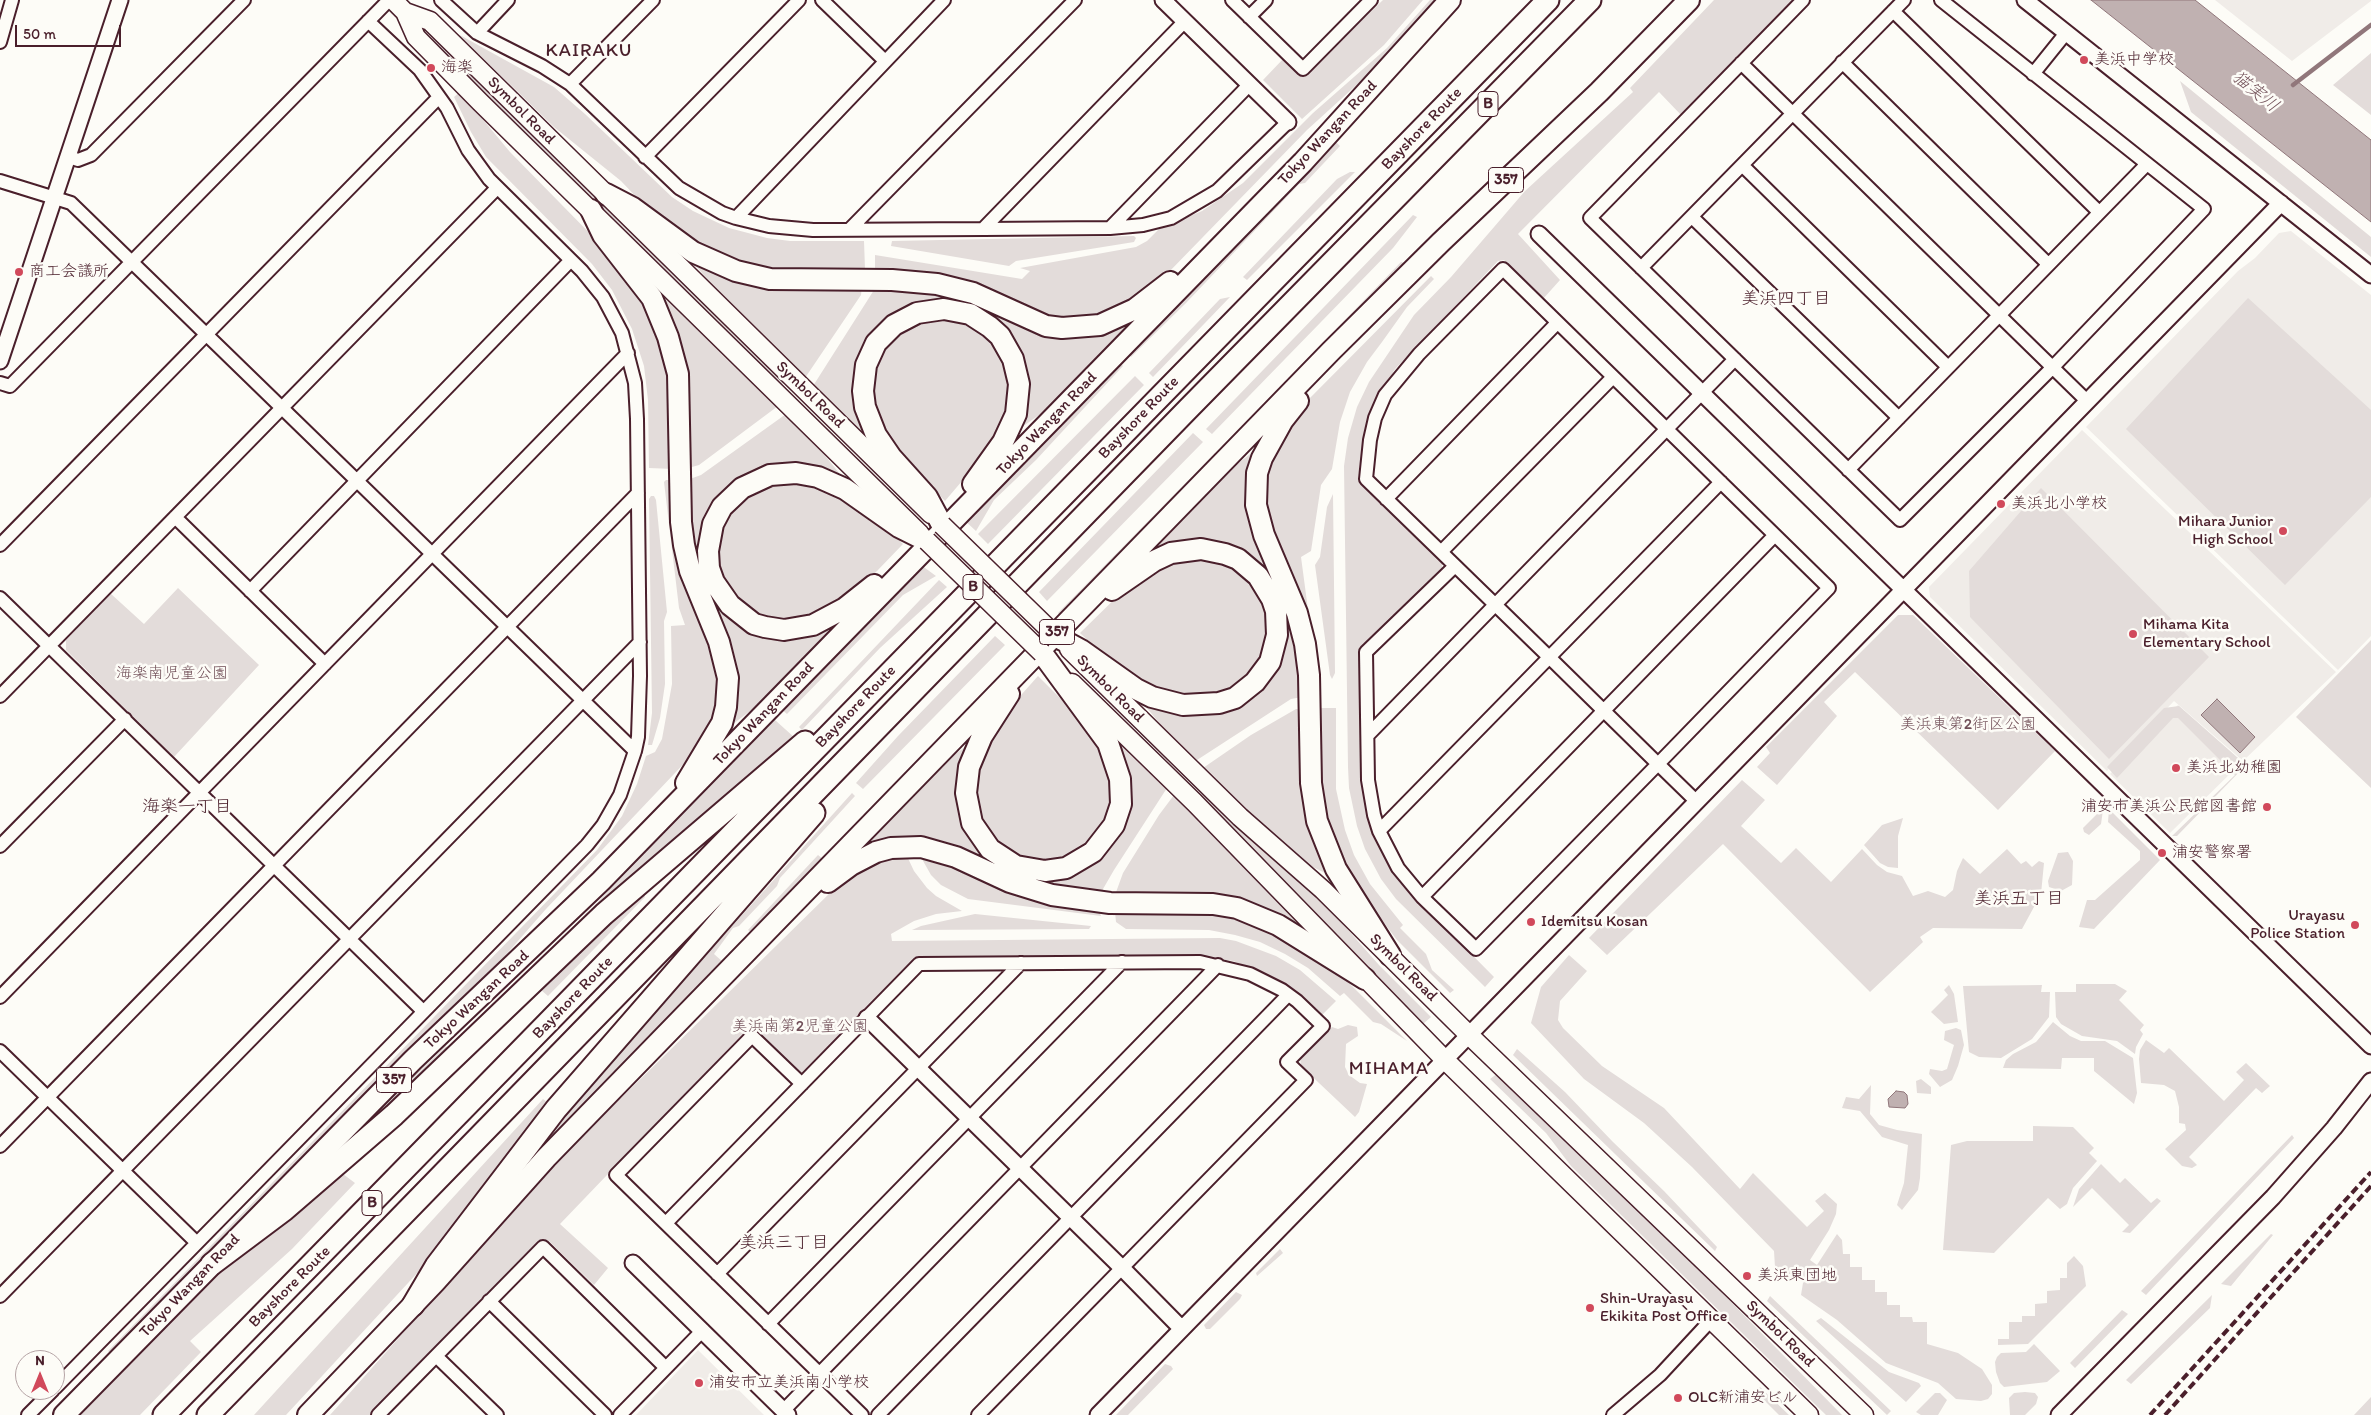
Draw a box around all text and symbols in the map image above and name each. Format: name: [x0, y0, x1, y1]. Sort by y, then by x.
scale bar: [18, 15, 124, 47]
text: 50 m: [23, 25, 56, 43]
district label: KAIRAKU: [546, 40, 632, 62]
place label: 美浜中学校: [2094, 50, 2174, 70]
marker: 美浜中学校: [2078, 54, 2090, 66]
place label: 海楽: [441, 58, 473, 78]
marker: 海楽: [425, 62, 437, 74]
water label: 猫実川: [2227, 67, 2283, 117]
street label: Symbol Road: [483, 73, 559, 149]
street label: Tokyo Wangan Road: [1274, 76, 1382, 190]
street label: Bayshore Route: [1378, 84, 1466, 174]
road number: B: [1478, 92, 1498, 116]
road number: 357: [1488, 168, 1524, 192]
place label: 商工会議所: [29, 262, 109, 282]
marker: 商工会議所: [13, 266, 25, 278]
district label: 美浜四丁目: [1741, 288, 1831, 310]
street label: Symbol Road: [772, 357, 848, 433]
street label: Tokyo Wangan Road: [993, 368, 1101, 480]
street label: Bayshore Route: [1095, 373, 1183, 463]
place label: 美浜北小学校: [2011, 494, 2107, 514]
marker: 美浜北小学校: [1995, 498, 2007, 510]
place label: Mihara Junior High School: [2178, 512, 2273, 550]
marker: Mihara Junior High School: [2277, 525, 2289, 537]
road number: B: [963, 574, 983, 600]
place label: Mihama Kita Elementary School: [2143, 615, 2271, 653]
road number: 357: [1040, 620, 1074, 644]
marker: Mihama Kita Elementary School: [2127, 628, 2139, 640]
street label: Symbol Road: [1072, 651, 1148, 727]
street label: Tokyo Wangan Road: [710, 658, 818, 770]
street label: Bayshore Route: [812, 662, 900, 752]
park label: 海楽南児童公園: [116, 664, 228, 684]
park label: 美浜東第2街区公園: [1900, 715, 2036, 735]
place label: 美浜北幼稚園: [2186, 758, 2282, 778]
marker: 美浜北幼稚園: [2170, 762, 2182, 774]
district label: 海楽一丁目: [142, 796, 232, 818]
place label: 浦安市美浜公民館図書館: [2081, 797, 2257, 817]
marker: 浦安市美浜公民館図書館: [2261, 801, 2273, 813]
place label: 浦安警察署: [2172, 843, 2252, 863]
marker: 浦安警察署: [2156, 847, 2168, 859]
district label: 美浜五丁目: [1974, 888, 2064, 910]
place label: Urayasu Police Station: [2250, 906, 2345, 944]
place label: Idemitsu Kosan: [1541, 912, 1648, 932]
marker: Idemitsu Kosan: [1525, 916, 1537, 928]
marker: Urayasu Police Station: [2349, 919, 2361, 931]
street label: Symbol Road: [1365, 930, 1441, 1006]
street label: Tokyo Wangan Road: [420, 946, 534, 1054]
street label: Bayshore Route: [529, 953, 617, 1043]
park label: 美浜南第2児童公園: [732, 1017, 868, 1037]
district label: MIHAMA: [1348, 1058, 1430, 1080]
road number: 357: [376, 1068, 412, 1092]
road number: B: [362, 1190, 382, 1216]
street label: Tokyo Wangan Road: [136, 1230, 244, 1342]
district label: 美浜三丁目: [739, 1232, 829, 1254]
street label: Bayshore Route: [245, 1242, 335, 1332]
place label: 美浜東団地: [1757, 1266, 1837, 1286]
marker: 美浜東団地: [1741, 1270, 1753, 1282]
place label: Shin-Urayasu Ekikita Post Office: [1600, 1289, 1727, 1327]
street label: Symbol Road: [1742, 1296, 1818, 1372]
marker: Shin-Urayasu Ekikita Post Office: [1584, 1302, 1596, 1314]
north arrow: [15, 1350, 65, 1400]
text: N: [35, 1352, 45, 1369]
place label: 浦安市立美浜南小学校: [709, 1373, 869, 1393]
marker: 浦安市立美浜南小学校: [693, 1377, 705, 1389]
place label: OLC新浦安ビル: [1688, 1388, 1798, 1408]
marker: OLC新浦安ビル: [1672, 1392, 1684, 1404]

